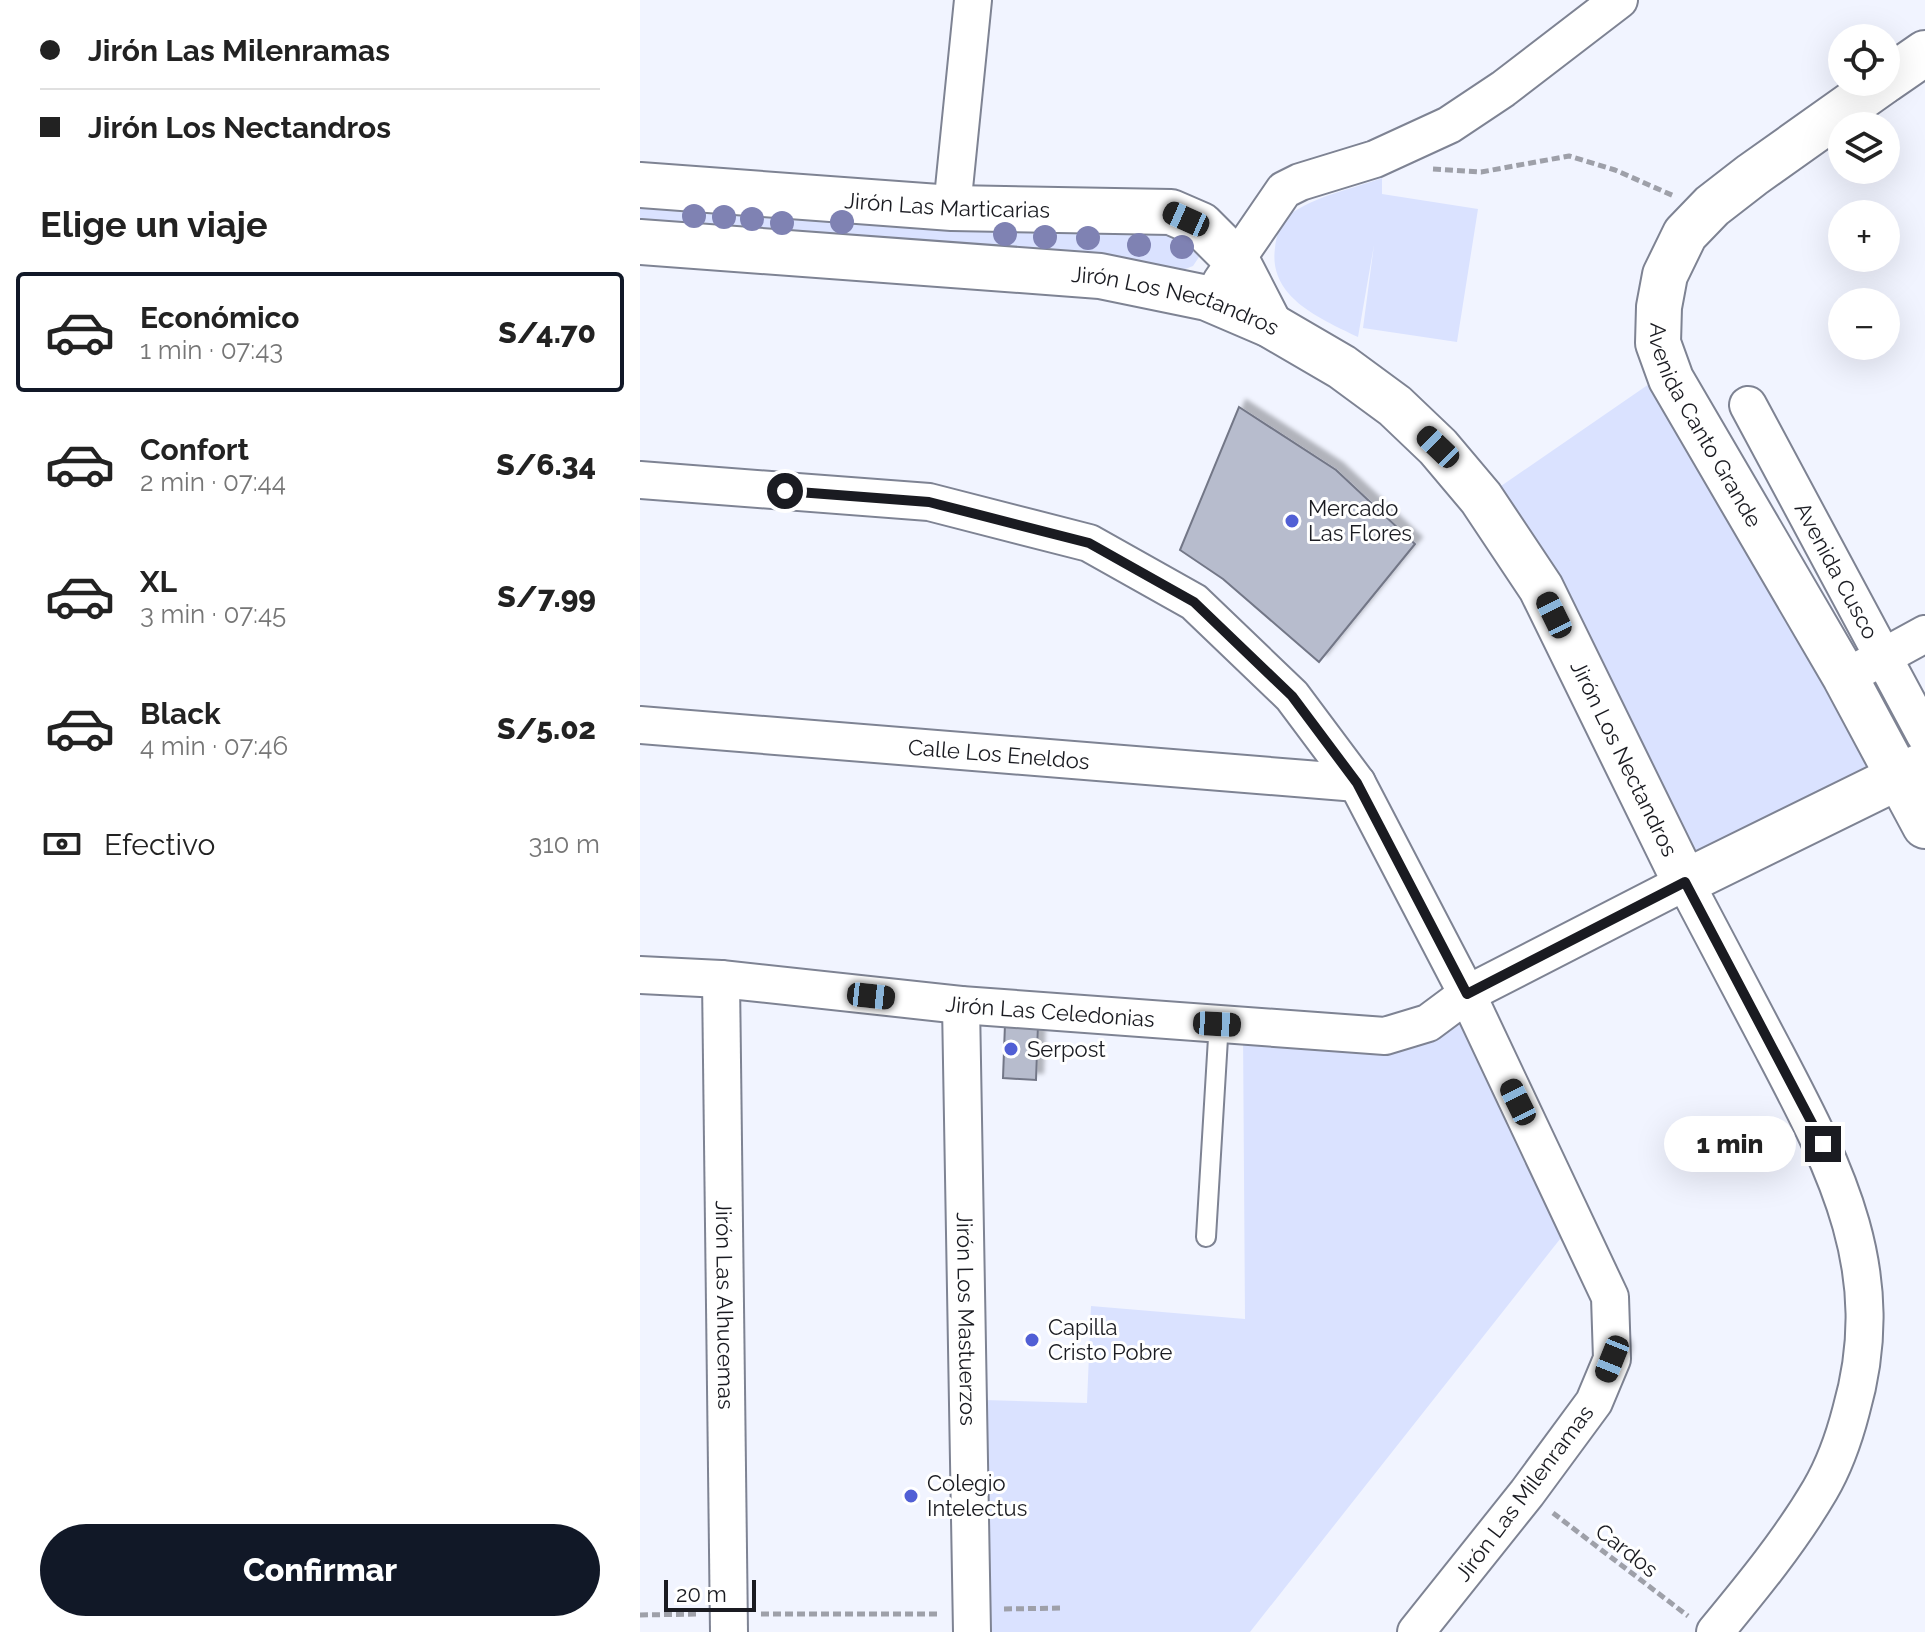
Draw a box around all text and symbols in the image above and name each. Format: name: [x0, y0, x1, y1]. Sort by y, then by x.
map controls: [1828, 24, 1900, 360]
button: locate: [1828, 24, 1900, 96]
text: Jirón Las Milenramas: [88, 33, 390, 68]
text: Jirón Los Nectandros: [88, 110, 391, 145]
button: layers: [1828, 112, 1900, 184]
street label: Jirón Las Marticarias: [844, 187, 1050, 223]
car: [1159, 198, 1213, 240]
button: +: [1828, 200, 1900, 272]
text: Elige un viaje: [40, 203, 268, 245]
street label: Jirón Los Nectandros: [1070, 261, 1284, 341]
button: −: [1828, 288, 1900, 360]
icon: car: [44, 296, 116, 368]
text: Económico: [140, 300, 300, 335]
text: S/4.70: [498, 315, 596, 350]
street label: Avenida Canto Grande: [1645, 322, 1768, 532]
text: 1 min · 07:43: [140, 335, 283, 365]
car: [1412, 422, 1464, 472]
icon: car: [44, 428, 116, 500]
text: Confort: [140, 432, 249, 467]
text: S/6.34: [496, 447, 596, 482]
text: 2 min · 07:44: [140, 467, 286, 497]
route start: [767, 473, 803, 509]
place label: Mercado Las Flores: [1308, 495, 1412, 546]
street label: Avenida Cusco: [1790, 498, 1884, 643]
marker: Mercado Las Flores: [1283, 512, 1301, 530]
icon: car: [44, 560, 116, 632]
text: XL: [140, 564, 177, 599]
text: S/7.99: [497, 579, 596, 614]
car: [1533, 588, 1575, 642]
text: 3 min · 07:45: [140, 599, 286, 629]
street label: Jirón Los Nectandros: [1565, 656, 1683, 860]
icon: car: [44, 692, 116, 764]
text: Black: [140, 696, 221, 731]
text: S/5.02: [497, 711, 596, 746]
text: 4 min · 07:46: [140, 731, 288, 761]
street label: Calle Los Eneldos: [907, 734, 1091, 774]
icon: cash: [40, 822, 84, 866]
text: Efectivo: [104, 827, 215, 862]
text: 310 m: [529, 829, 600, 859]
car: [846, 982, 896, 1010]
street label: Jirón Las Celedonias: [944, 990, 1156, 1032]
car: [1192, 1011, 1242, 1037]
place label: Serpost: [1027, 1036, 1106, 1062]
marker: Serpost: [1002, 1040, 1020, 1058]
car: [1497, 1075, 1539, 1129]
callout: 1 min: [1663, 1116, 1795, 1172]
route end: [1805, 1126, 1841, 1162]
text: 1 min: [1697, 1129, 1763, 1159]
street label: Jirón Las Alhucemas: [711, 1200, 739, 1410]
street label: Jirón Los Mastuerzos: [952, 1212, 981, 1426]
place label: Capilla Cristo Pobre: [1048, 1314, 1173, 1365]
marker: Capilla Cristo Pobre: [1023, 1331, 1041, 1349]
car: [1592, 1332, 1632, 1386]
street label: Jirón Las Milenramas: [1449, 1400, 1599, 1586]
place label: Colegio Intelectus: [927, 1470, 1027, 1521]
marker: Colegio Intelectus: [902, 1487, 920, 1505]
street label: Cardos: [1591, 1518, 1663, 1582]
button: Confirmar: [40, 1524, 600, 1616]
scale bar: [664, 1576, 756, 1612]
text: 20 m: [676, 1581, 727, 1607]

